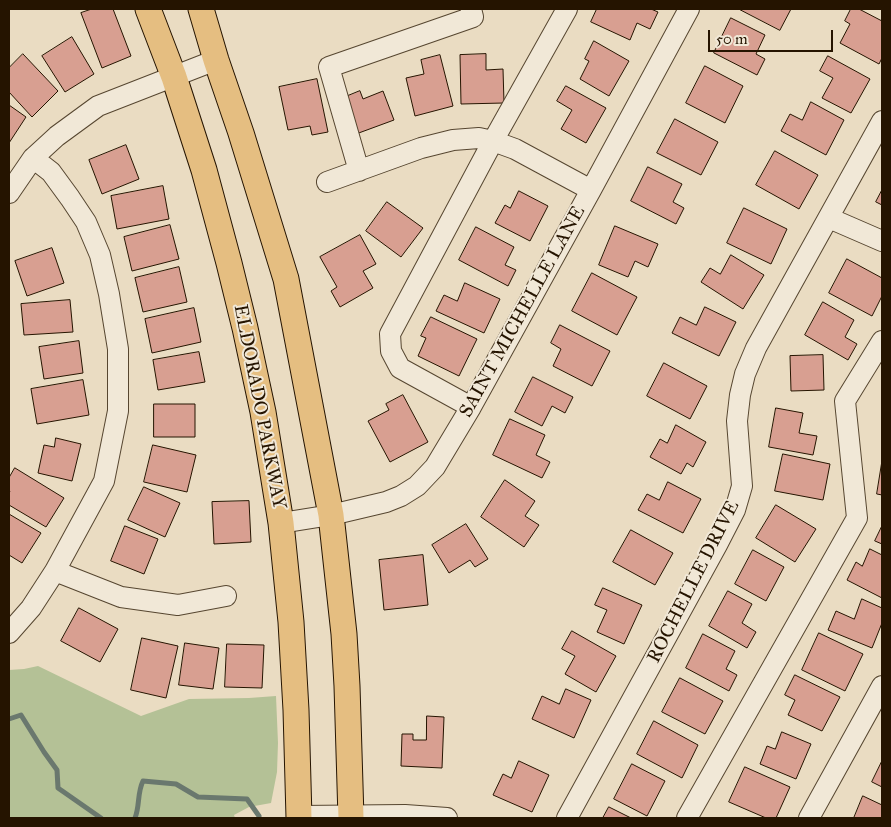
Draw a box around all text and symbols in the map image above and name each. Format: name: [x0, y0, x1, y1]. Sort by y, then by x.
scale bar: [711, 20, 836, 52]
text: 50 m: [716, 30, 748, 48]
street label: SAINT MICHELLE LANE: [455, 202, 591, 422]
street label: ELDORADO PARKWAY: [228, 303, 290, 511]
street label: ROCHELLE DRIVE: [643, 497, 745, 667]

